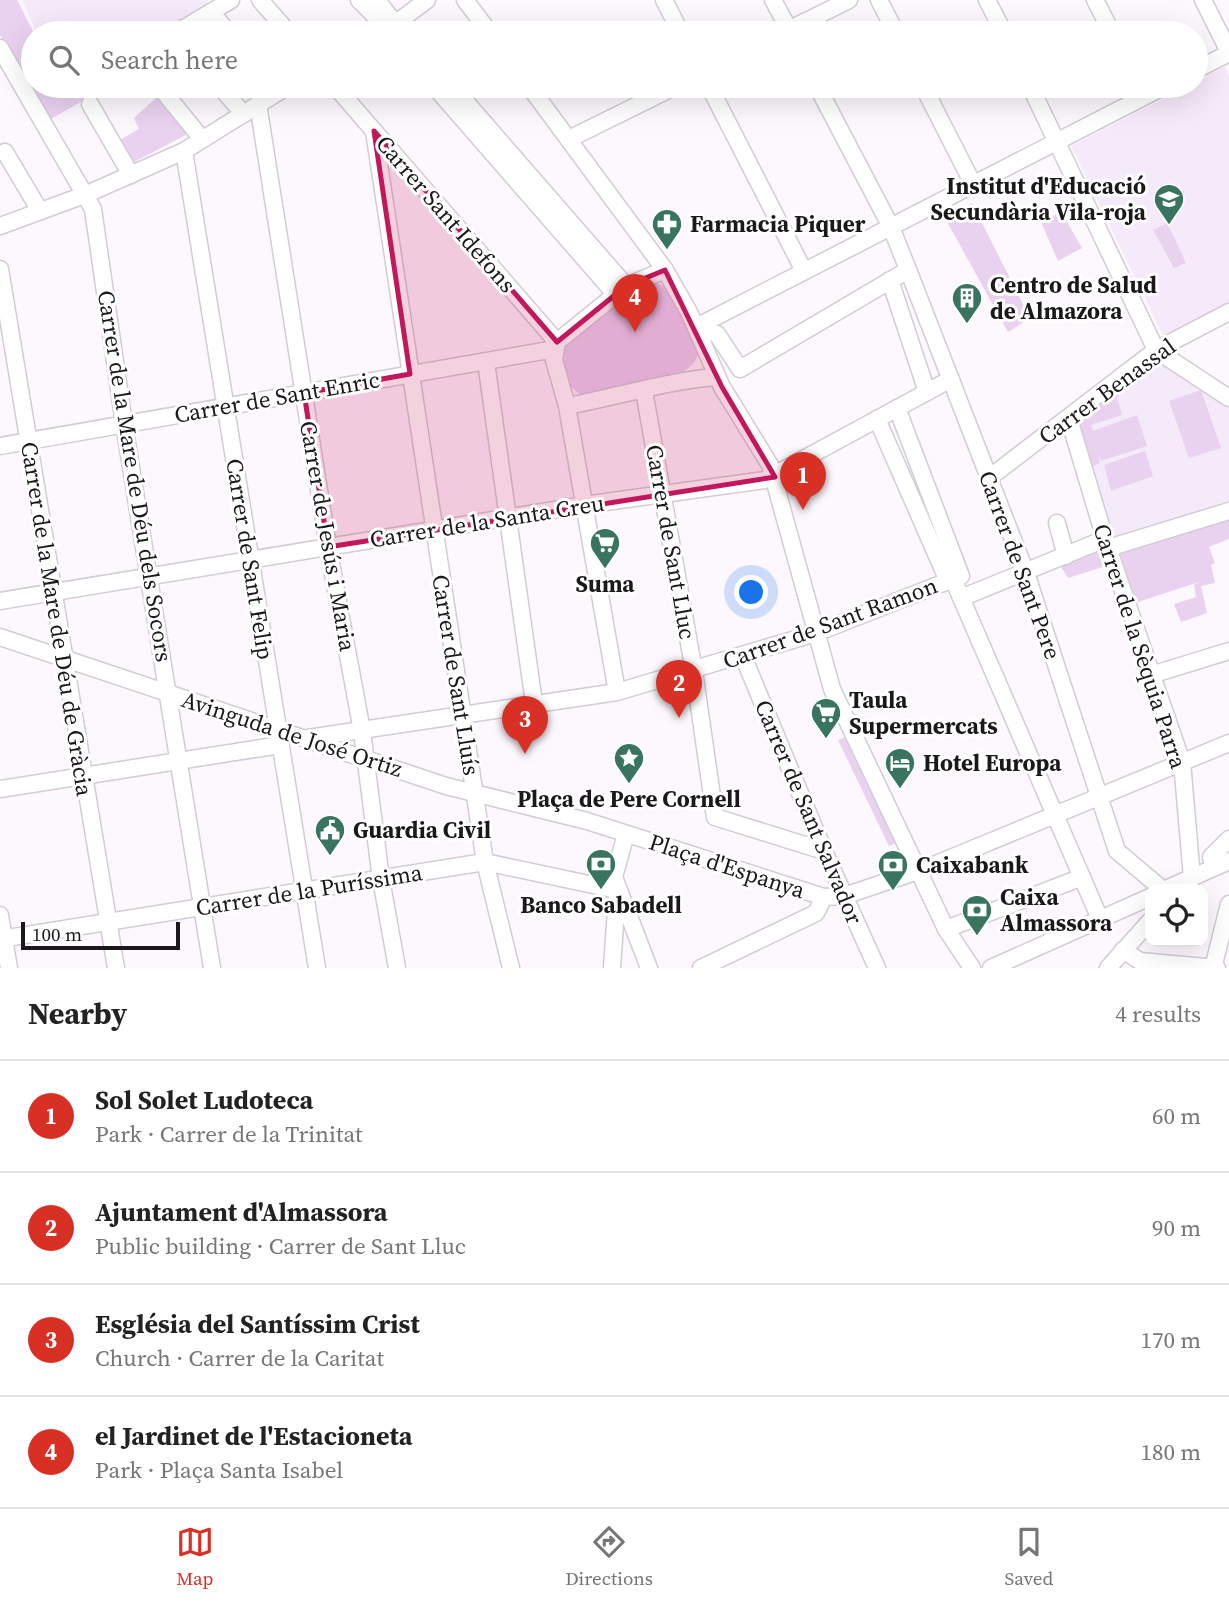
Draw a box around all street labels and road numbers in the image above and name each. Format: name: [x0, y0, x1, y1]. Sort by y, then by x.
street label: Carrer Sant Idefons: [369, 128, 523, 300]
street label: Carrer de la Mare de Déu dels Socors: [90, 288, 180, 664]
street label: Carrer Benassal: [1032, 330, 1182, 452]
street label: Carrer de Sant Enric: [172, 363, 382, 431]
street label: Carrer de Jesús i Maria: [292, 418, 364, 654]
street label: Carrer de la Mare de Déu de Gràcia: [13, 440, 101, 799]
street label: Carrer de Sant Lluc: [638, 442, 704, 642]
street label: Carrer de Sant Felip: [218, 456, 282, 662]
street label: Carrer de Sant Pere: [971, 466, 1069, 664]
street label: Carrer de la Santa Creu: [368, 487, 606, 555]
street label: Carrer de la Sèquia Parra: [1085, 519, 1195, 773]
street label: Carrer de Sant Ramon: [718, 569, 942, 677]
street label: Carrer de Sant Lluís: [424, 572, 488, 778]
street label: Avinguda de José Ortiz: [177, 683, 407, 785]
street label: Carrer de Sant Salvador: [747, 695, 871, 929]
street label: Plaça d'Espanya: [645, 826, 809, 906]
street label: Carrer de la Puríssima: [194, 856, 425, 924]

